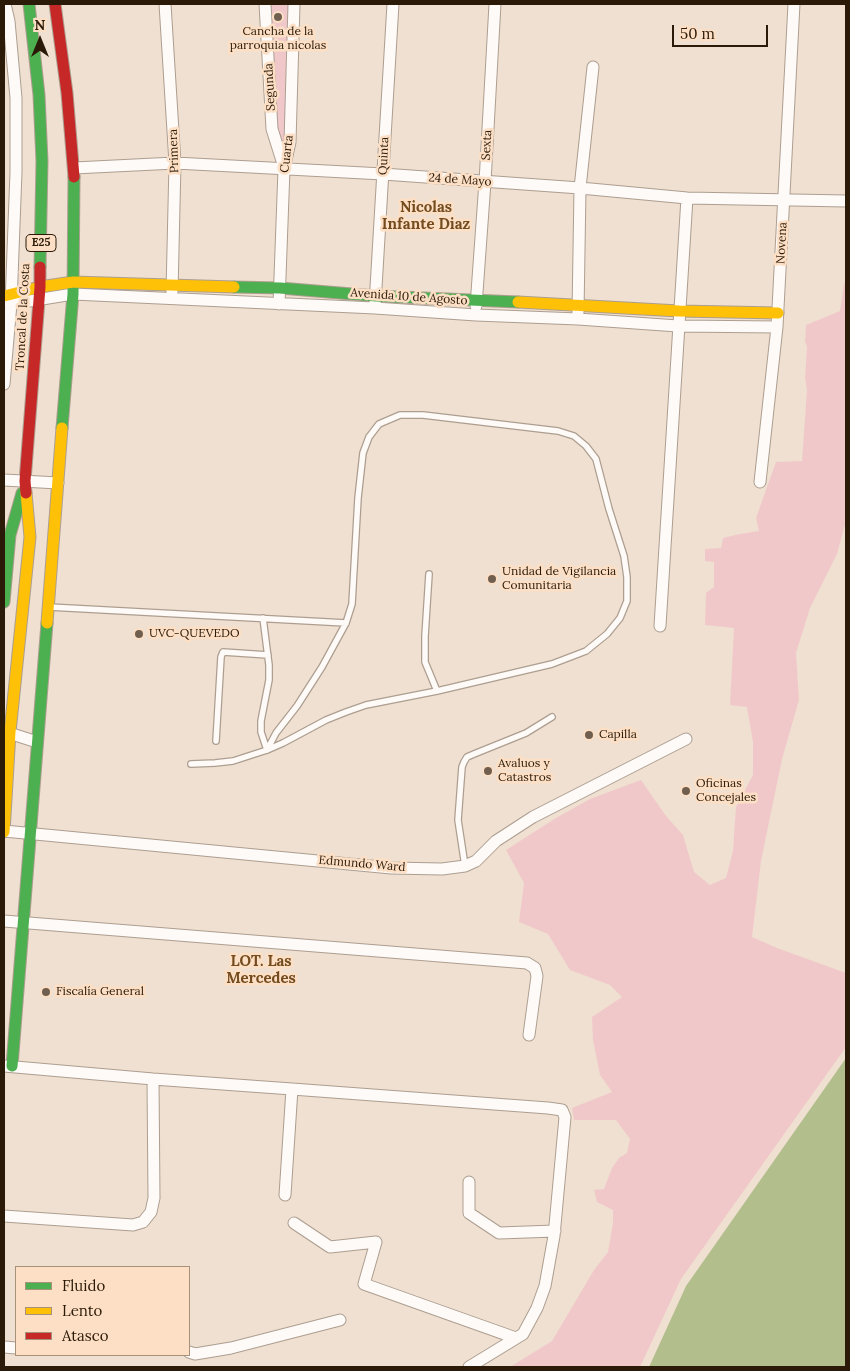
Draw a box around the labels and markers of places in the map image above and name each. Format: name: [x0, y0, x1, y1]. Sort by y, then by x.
marker: Cancha de la parroquia nicolas: [272, 11, 284, 23]
place label: Cancha de la parroquia nicolas: [230, 25, 326, 53]
place label: Unidad de Vigilancia Comunitaria: [502, 565, 616, 593]
marker: Unidad de Vigilancia Comunitaria: [486, 573, 498, 585]
place label: UVC-QUEVEDO: [149, 627, 239, 641]
marker: UVC-QUEVEDO: [133, 628, 145, 640]
place label: Capilla: [599, 728, 637, 742]
marker: Capilla: [583, 729, 595, 741]
place label: Avaluos y Catastros: [498, 757, 551, 785]
marker: Avaluos y Catastros: [482, 765, 494, 777]
place label: Oficinas Concejales: [696, 777, 756, 805]
marker: Oficinas Concejales: [680, 785, 692, 797]
place label: Fiscalía General: [56, 985, 144, 999]
marker: Fiscalía General: [40, 986, 52, 998]

